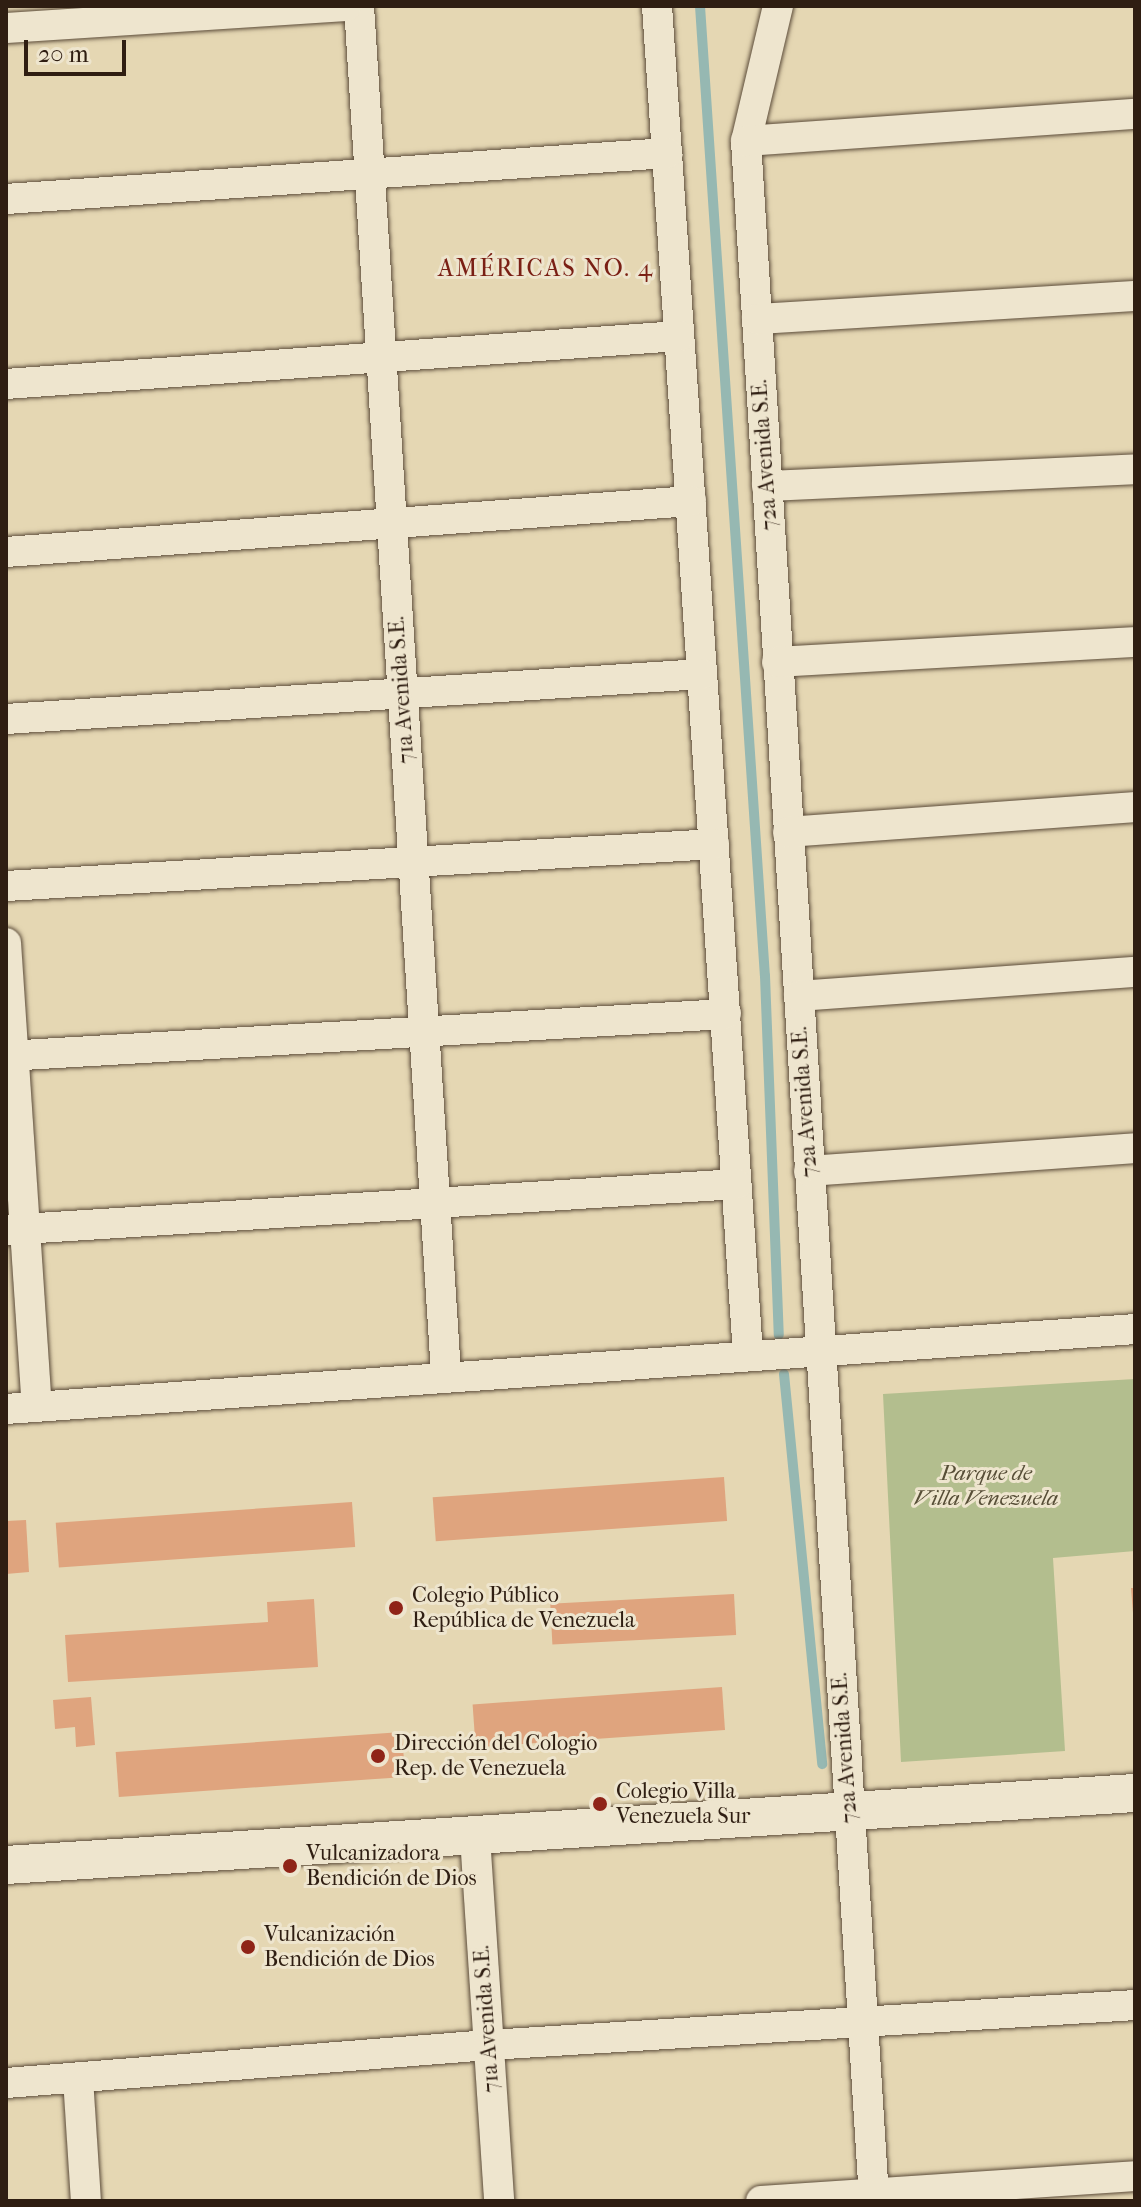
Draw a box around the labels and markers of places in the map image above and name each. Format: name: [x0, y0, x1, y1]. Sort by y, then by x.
place label: Colegio Público República de Venezuela: [412, 1582, 635, 1634]
marker: Colegio Público República de Venezuela: [387, 1599, 405, 1617]
place label: Dirección del Cologio Rep. de Venezuela: [394, 1730, 597, 1782]
marker: Dirección del Cologio Rep. de Venezuela: [369, 1747, 387, 1765]
place label: Colegio Villa Venezuela Sur: [616, 1778, 750, 1830]
marker: Colegio Villa Venezuela Sur: [591, 1795, 609, 1813]
place label: Vulcanizadora Bendición de Dios: [306, 1840, 477, 1892]
marker: Vulcanizadora Bendición de Dios: [281, 1857, 299, 1875]
place label: Vulcanización Bendición de Dios: [264, 1921, 435, 1972]
marker: Vulcanización Bendición de Dios: [239, 1938, 257, 1956]

